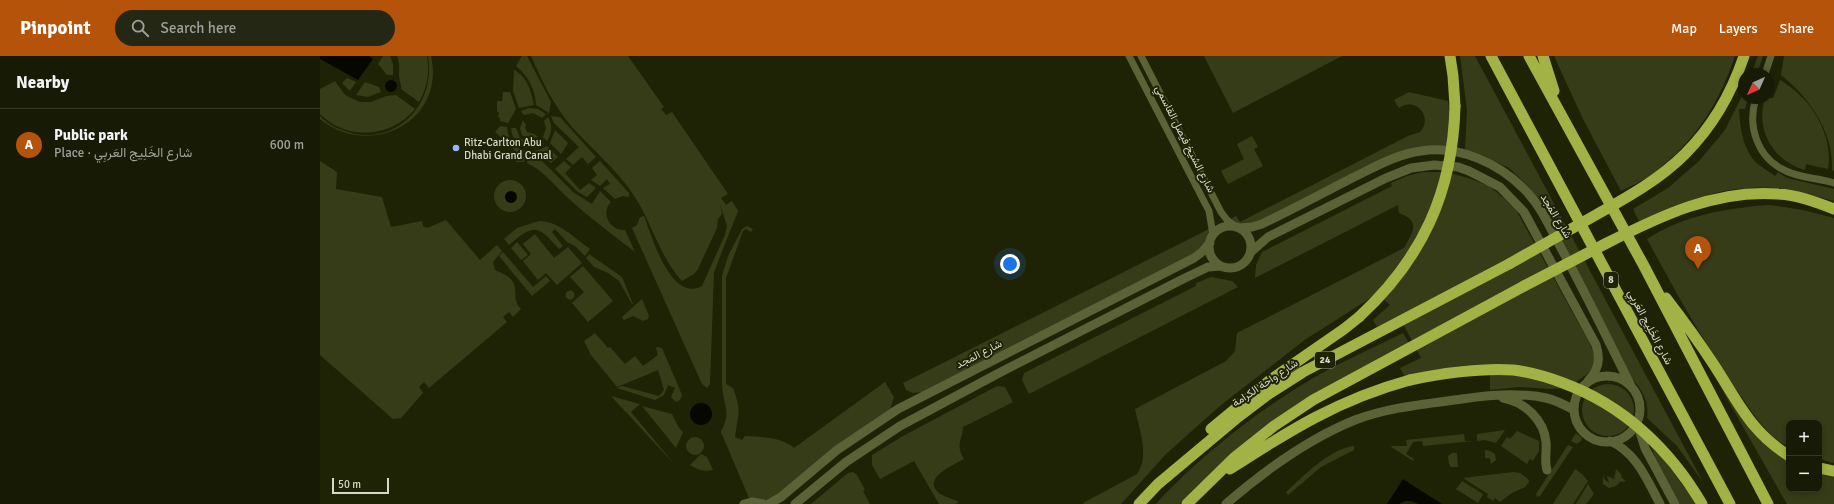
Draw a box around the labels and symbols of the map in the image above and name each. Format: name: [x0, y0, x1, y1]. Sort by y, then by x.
north arrow: [1738, 68, 1774, 104]
street label: شارع الشيخ فيصل القاسمي: [1150, 83, 1218, 196]
place label: Ritz-Carlton Abu Dhabi Grand Canal: [464, 136, 552, 162]
marker: Ritz-Carlton Abu Dhabi Grand Canal: [451, 143, 461, 153]
street label: شارع المَجد: [1537, 191, 1575, 242]
pin: A: [1685, 236, 1711, 269]
your location: [1000, 254, 1020, 274]
road number: 8: [1604, 272, 1618, 288]
street label: شارع الخَلِيج العَربِي: [1622, 287, 1675, 368]
street label: شارع المَجد: [954, 337, 1005, 372]
road number: 24: [1315, 352, 1335, 368]
street label: شارع واحة الكرامة: [1230, 356, 1301, 411]
scale bar: [332, 476, 389, 495]

